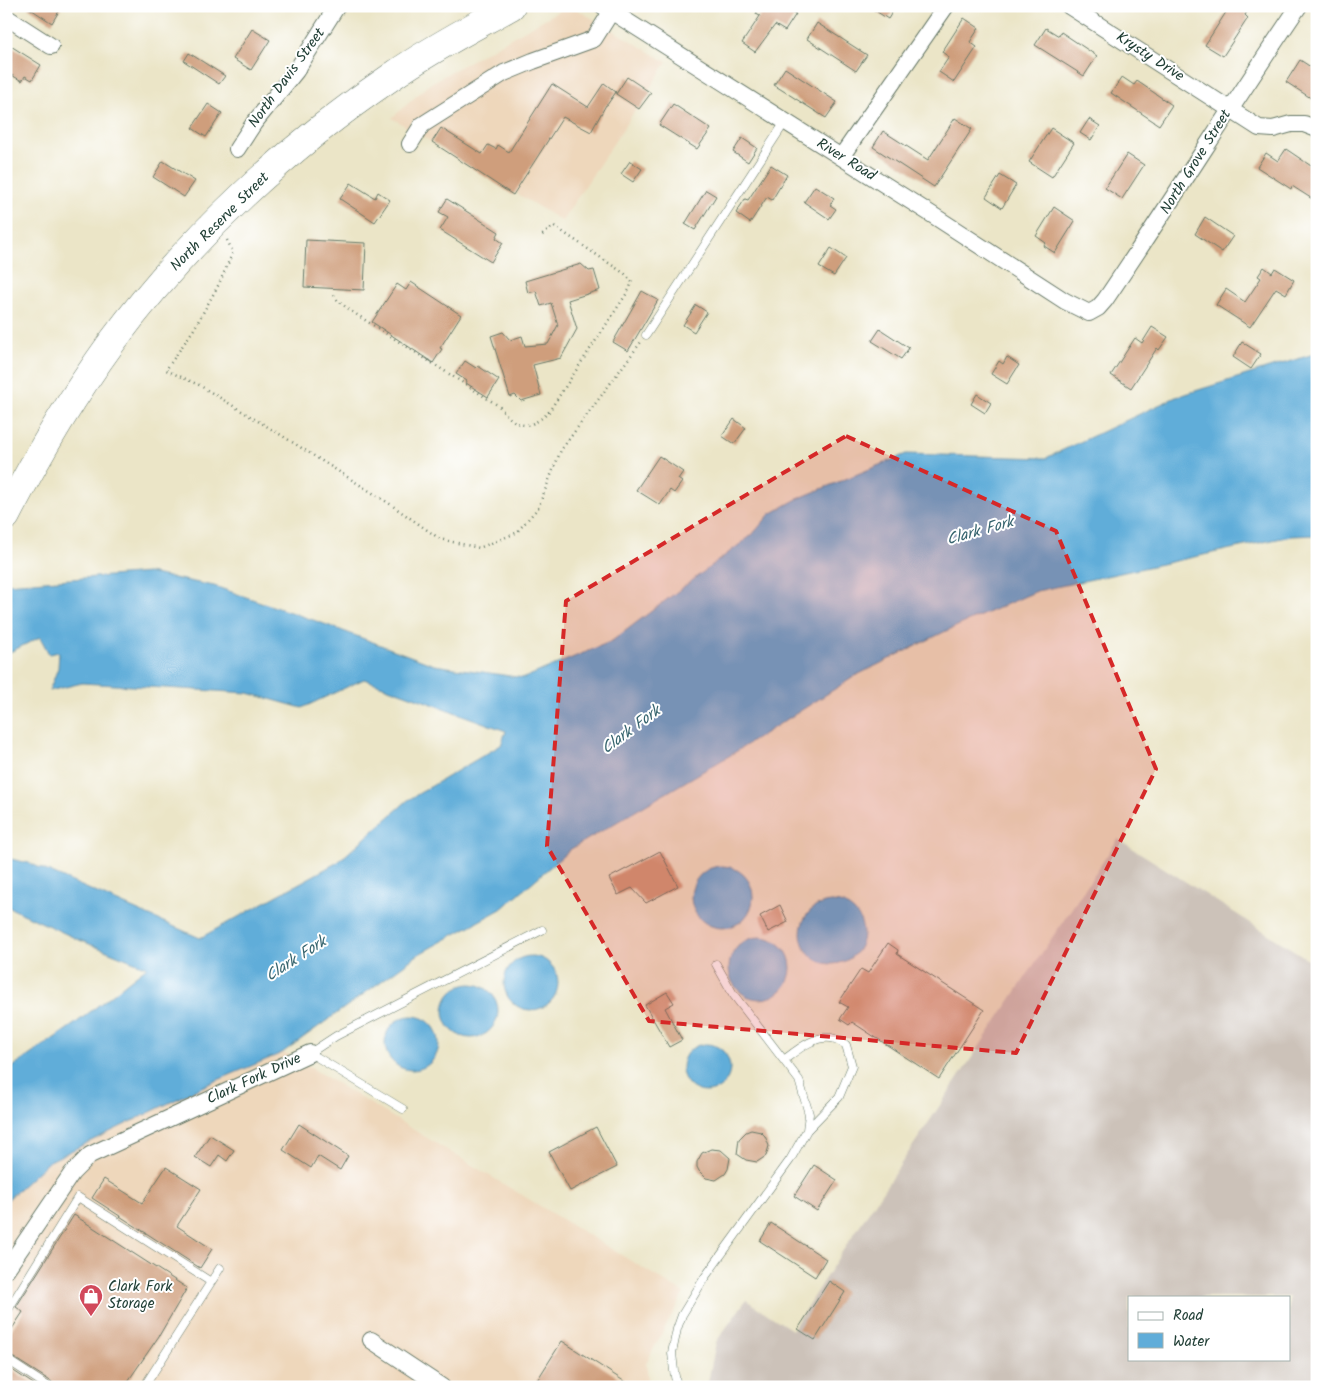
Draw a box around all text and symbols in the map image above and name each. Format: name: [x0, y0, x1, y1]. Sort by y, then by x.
street label: North Davis Street: [242, 23, 332, 133]
street label: Krysty Drive: [1111, 26, 1189, 88]
street label: North Grove Street: [1154, 105, 1238, 219]
street label: River Road: [811, 132, 881, 188]
street label: North Reserve Street: [165, 167, 275, 277]
water label: Clark Fork: [944, 509, 1019, 552]
water label: Clark Fork: [596, 698, 668, 761]
water label: Clark Fork: [260, 928, 334, 988]
street label: Clark Fork Drive: [203, 1047, 305, 1111]
place label: Clark Fork Storage: [108, 1275, 173, 1316]
shop icon: Clark Fork Storage: [78, 1283, 104, 1317]
legend: [1128, 1296, 1290, 1360]
text: Road: [1173, 1304, 1204, 1328]
text: Water: [1173, 1330, 1210, 1354]

